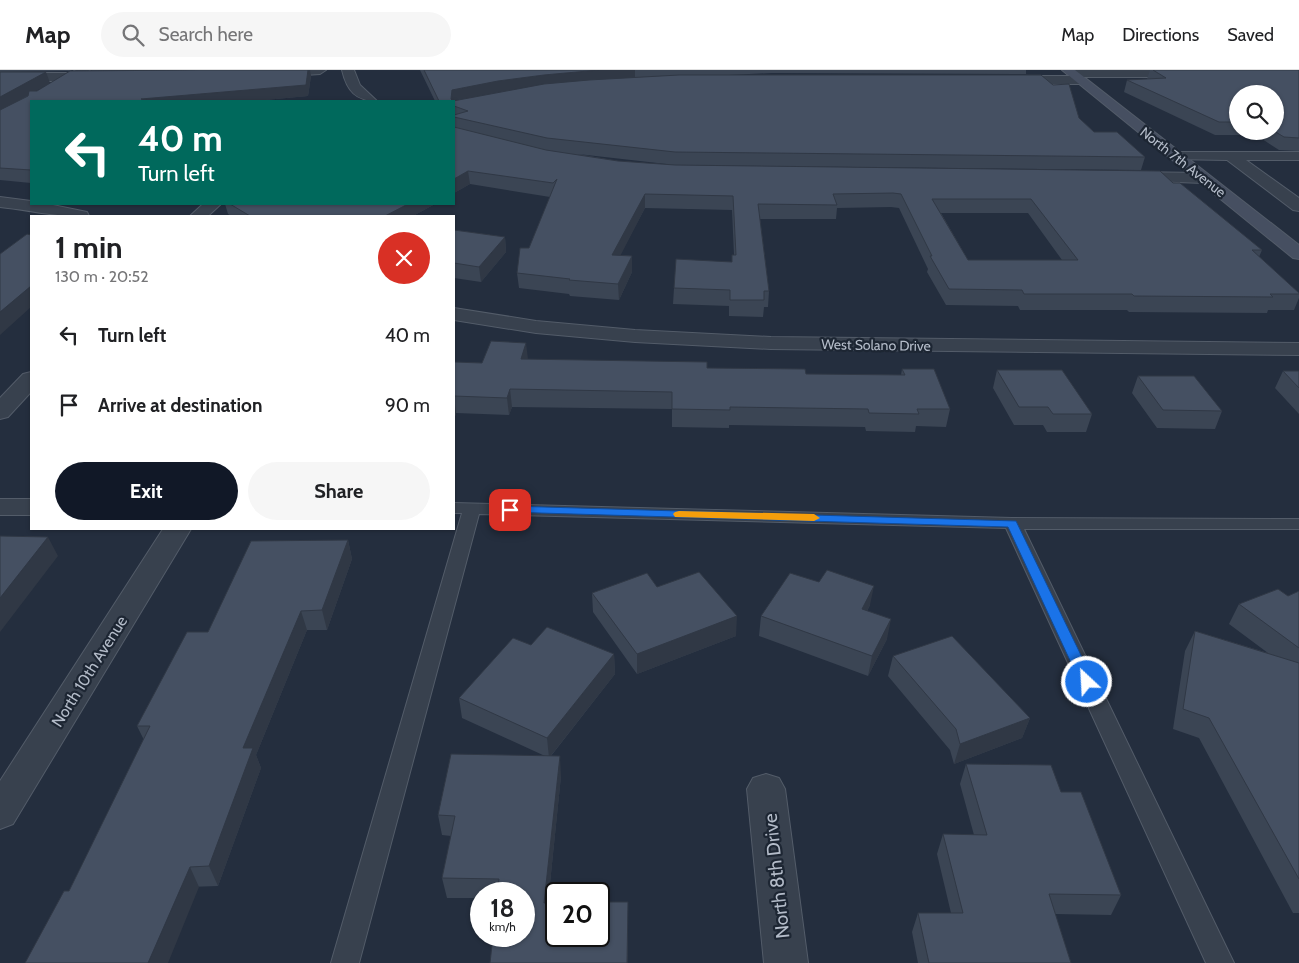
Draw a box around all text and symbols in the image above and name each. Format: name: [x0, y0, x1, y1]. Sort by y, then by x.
search box: [101, 12, 451, 57]
text: Map: [25, 20, 71, 49]
icon: search: [119, 21, 147, 49]
text: Search here: [159, 23, 253, 46]
text: Map: [1061, 24, 1094, 46]
text: Directions: [1122, 24, 1199, 46]
text: Saved: [1227, 24, 1274, 46]
map controls: [1229, 85, 1284, 140]
button: search: [1229, 85, 1284, 140]
text: 40 m: [138, 117, 223, 160]
icon: left: [55, 120, 120, 185]
street label: North 7th Avenue: [1136, 123, 1230, 201]
text: Turn left: [138, 160, 215, 187]
text: 1 min: [55, 229, 123, 266]
button: close: [378, 232, 430, 284]
text: 130 m · 20:52: [55, 267, 149, 286]
icon: left: [55, 321, 83, 349]
text: Turn left: [98, 324, 166, 347]
text: 40 m: [385, 324, 430, 347]
street label: West Solano Drive: [821, 335, 931, 355]
icon: arrive: [55, 391, 83, 419]
text: Arrive at destination: [98, 394, 262, 417]
text: 90 m: [385, 394, 430, 417]
button: Exit: [55, 462, 238, 520]
button: Share: [248, 462, 430, 520]
pin: [489, 489, 531, 531]
icon: arrive: [496, 496, 524, 524]
street label: North 10th Avenue: [48, 612, 131, 730]
position arrow: [1060, 655, 1112, 707]
street label: North 8th Drive: [758, 812, 795, 940]
speed limit sign: 20: [545, 882, 610, 947]
text: 18: [490, 893, 515, 923]
text: km/h: [489, 919, 516, 934]

